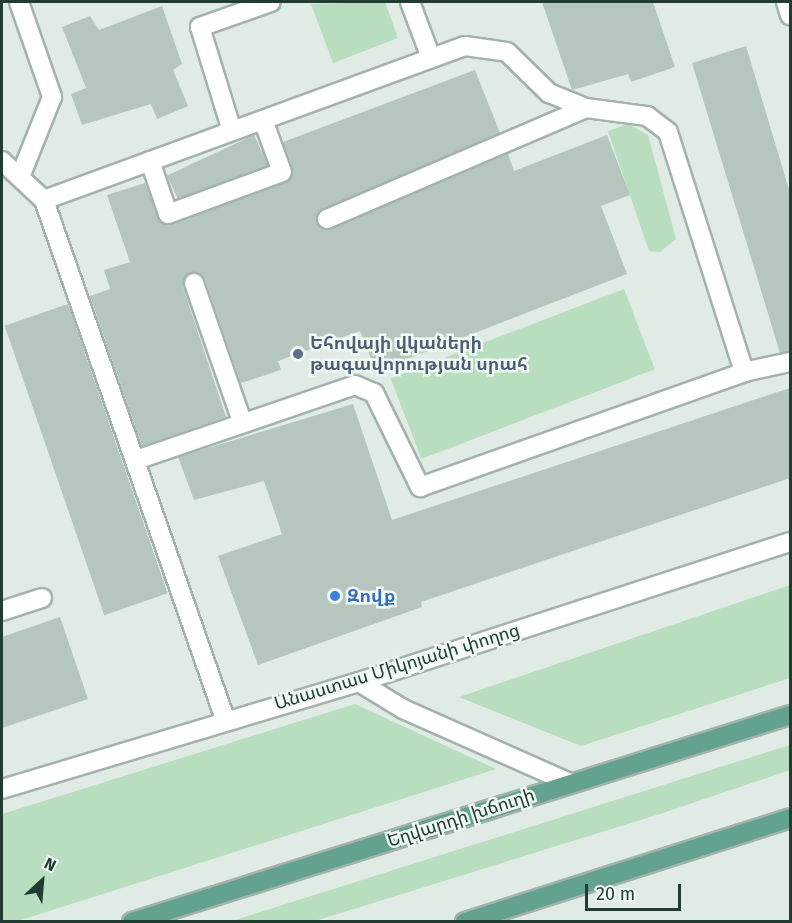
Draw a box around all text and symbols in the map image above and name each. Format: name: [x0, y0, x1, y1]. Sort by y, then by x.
place label: Եհովայի վկաների թագավորության սրահ: [310, 333, 528, 376]
marker: Եհովայի վկաների թագավորության սրահ: [291, 347, 305, 361]
place label: Զովք: [347, 585, 395, 607]
marker: Զովք: [328, 589, 342, 603]
street label: Անաստաս Միկոյանի փողոց: [272, 619, 522, 715]
street label: Եղվարդի խճուղի: [385, 784, 537, 852]
north arrow: [12, 851, 72, 911]
text: N: [41, 854, 59, 875]
scale bar: [588, 872, 684, 910]
text: 20 m: [596, 883, 635, 905]

